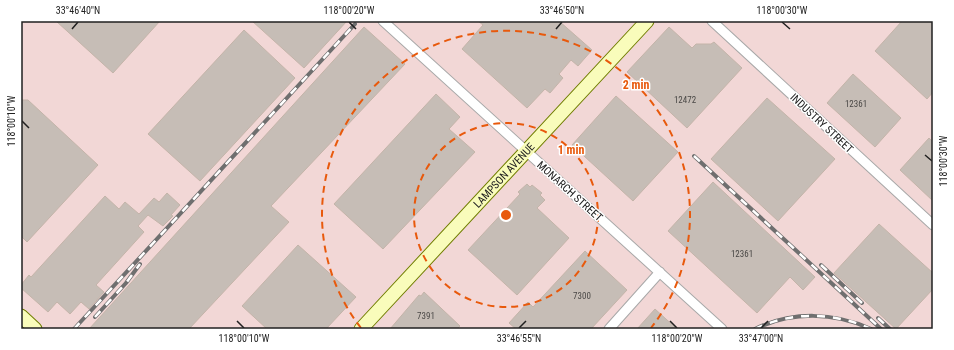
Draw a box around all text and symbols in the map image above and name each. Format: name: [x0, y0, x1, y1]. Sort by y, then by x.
text: 33°46'40"N: [56, 5, 100, 16]
text: 118°00'20"W: [324, 5, 375, 16]
text: 33°46'50"N: [540, 5, 584, 16]
text: 118°00'30"W: [757, 5, 808, 16]
text: 2 min: [623, 78, 649, 92]
street label: INDUSTRY STREET: [787, 91, 856, 156]
text: 118°00'10"W: [6, 95, 17, 146]
house number: 12472: [674, 95, 697, 105]
house number: 12361: [845, 99, 867, 109]
text: 118°00'30"W: [938, 135, 949, 186]
street label: LAMPSON AVENUE: [471, 140, 538, 211]
text: 1 min: [558, 143, 584, 157]
street label: MONARCH STREET: [534, 159, 605, 224]
centre of rings: [499, 208, 513, 222]
house number: 12361: [731, 249, 753, 259]
house number: 7300: [573, 291, 591, 301]
house number: 7391: [417, 311, 435, 321]
text: 118°00'10"W: [219, 333, 270, 344]
text: 33°46'55"N: [497, 333, 541, 344]
text: 118°00'20"W: [652, 333, 703, 344]
text: 33°47'00"N: [739, 333, 783, 344]

